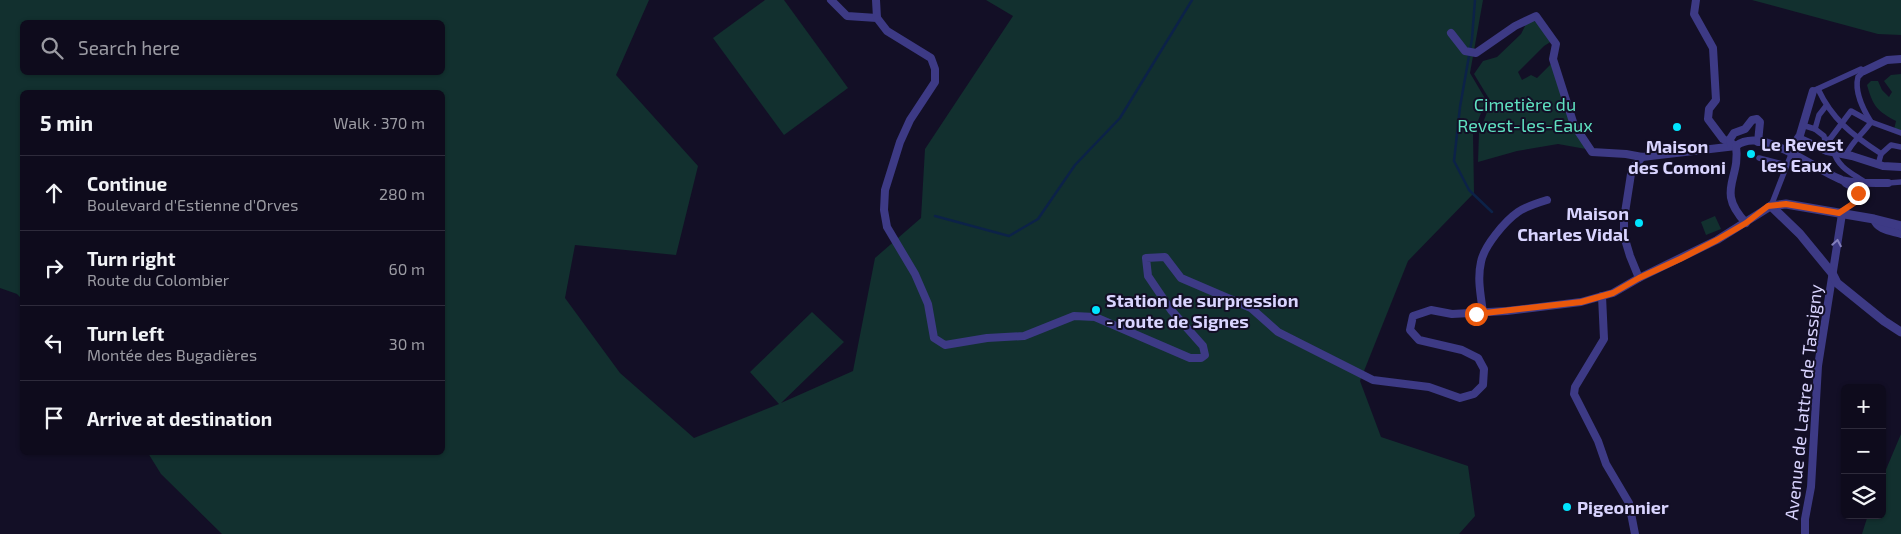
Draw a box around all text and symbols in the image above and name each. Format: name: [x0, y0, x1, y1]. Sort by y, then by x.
search box: [20, 20, 445, 75]
icon: search: [38, 34, 66, 62]
text: Search here: [78, 36, 180, 59]
park label: Cimetière du Revest-les-Eaux: [1457, 93, 1593, 136]
text: 5 min: [40, 110, 93, 135]
text: Walk · 370 m: [333, 113, 425, 132]
marker: Maison des Comoni: [1671, 121, 1683, 133]
place label: Le Revest les Eaux: [1761, 133, 1844, 176]
place label: Maison des Comoni: [1628, 135, 1726, 178]
marker: Le Revest les Eaux: [1745, 148, 1757, 160]
text: Continue: [87, 172, 167, 195]
icon: ahead: [40, 179, 68, 207]
route end: [1847, 182, 1870, 205]
text: 280 m: [379, 184, 425, 203]
text: Boulevard d'Estienne d'Orves: [87, 195, 298, 214]
place label: Maison Charles Vidal: [1517, 202, 1629, 245]
marker: Maison Charles Vidal: [1633, 217, 1645, 229]
one-way arrow: [1831, 239, 1841, 248]
text: Turn right: [87, 247, 175, 270]
icon: right: [40, 254, 68, 282]
text: 60 m: [389, 259, 425, 278]
text: Route du Colombier: [87, 270, 229, 289]
street label: Avenue de Lattre de Tassigny: [1780, 283, 1826, 521]
place label: Station de surpression - route de Signes: [1106, 289, 1299, 332]
route start: [1465, 303, 1488, 326]
marker: Station de surpression - route de Signes: [1090, 304, 1102, 316]
text: Turn left: [87, 322, 164, 345]
icon: left: [40, 329, 68, 357]
text: 30 m: [389, 334, 425, 353]
text: Montée des Bugadières: [87, 345, 257, 364]
map controls: [1841, 384, 1886, 519]
button: +: [1841, 384, 1886, 429]
icon: arrive: [40, 404, 68, 432]
text: Arrive at destination: [87, 407, 272, 430]
button: −: [1841, 429, 1886, 474]
button: layers: [1841, 474, 1886, 519]
place label: Pigeonnier: [1577, 496, 1669, 518]
marker: Pigeonnier: [1561, 501, 1573, 513]

